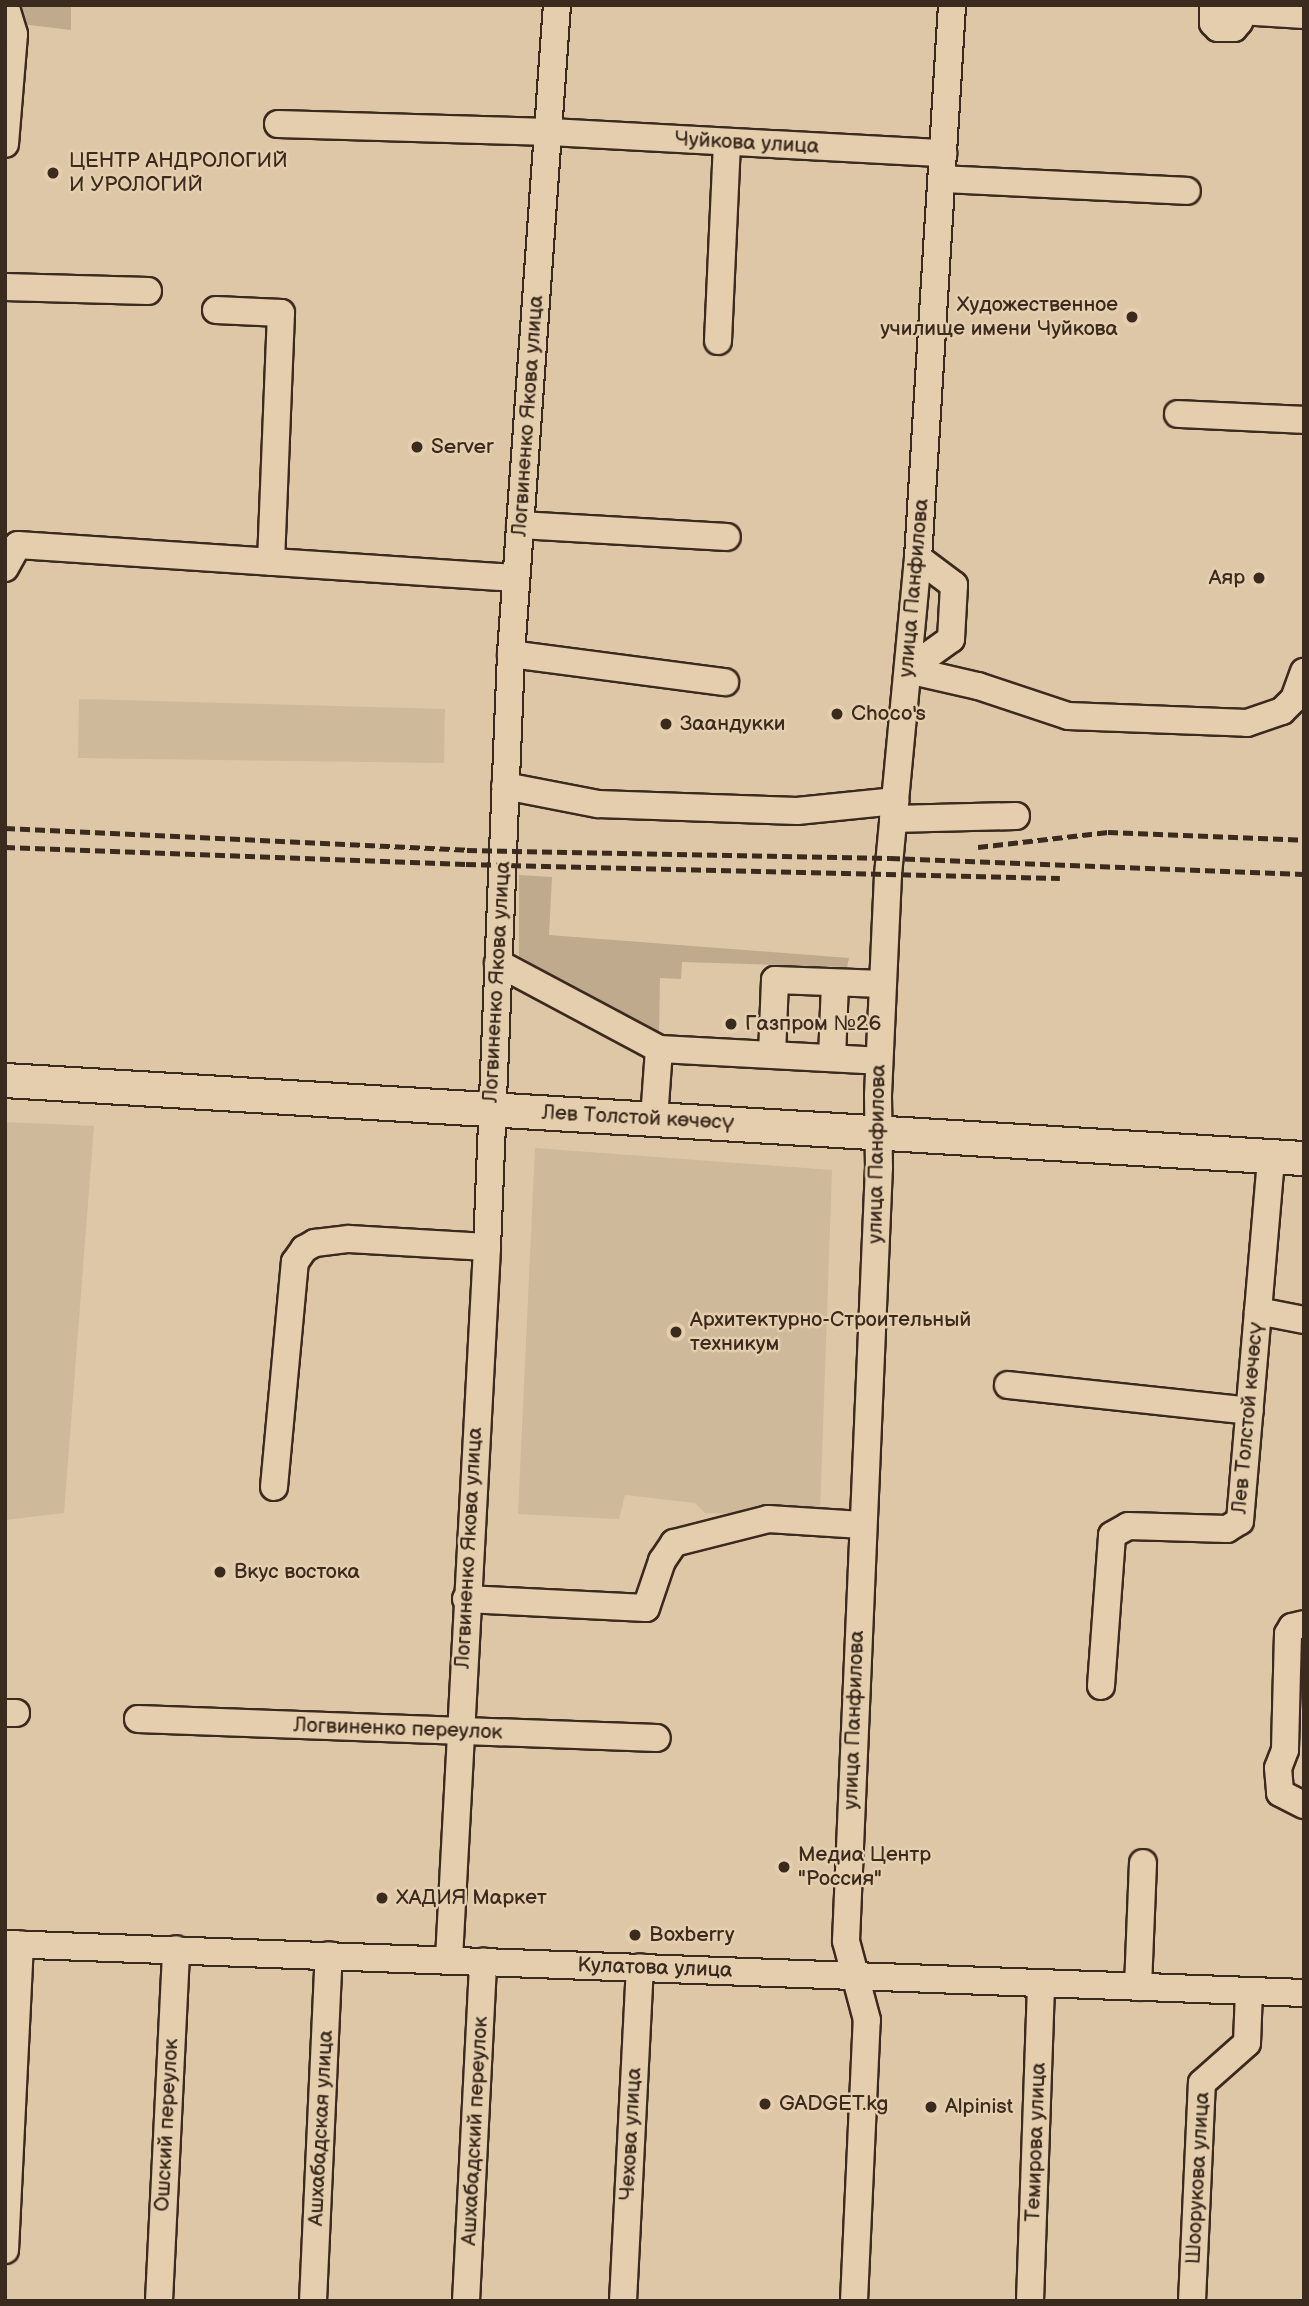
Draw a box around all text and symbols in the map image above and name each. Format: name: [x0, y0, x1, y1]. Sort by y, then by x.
street label: Чуйкова улица: [674, 127, 820, 159]
place label: ЦЕНТР АНДРОЛОГИЙ И УРОЛОГИЙ: [69, 148, 288, 198]
marker: ЦЕНТР АНДРОЛОГИЙ И УРОЛОГИЙ: [43, 163, 63, 183]
place label: Художественное училище имени Чуйкова: [880, 292, 1118, 342]
street label: Логвиненко Якова улица: [507, 295, 549, 537]
marker: Художественное училище имени Чуйкова: [1124, 309, 1140, 325]
place label: Server: [431, 434, 494, 460]
marker: Server: [409, 439, 425, 455]
street label: улица Панфилова: [894, 498, 934, 678]
place label: Аяр: [1209, 565, 1245, 591]
marker: Аяр: [1251, 570, 1267, 586]
place label: Choco's: [851, 701, 926, 727]
marker: Choco's: [829, 706, 845, 722]
place label: Заандукки: [680, 711, 786, 737]
marker: Заандукки: [658, 716, 674, 732]
street label: Логвиненко Якова улица: [478, 861, 516, 1103]
place label: Газпром №26: [745, 1011, 881, 1037]
marker: Газпром №26: [723, 1016, 739, 1032]
street label: улица Панфилова: [863, 1064, 891, 1244]
street label: Лев Толстой көчөсү: [541, 1100, 735, 1136]
place label: Архитектурно-Строительный техникум: [690, 1307, 971, 1357]
street label: Лев Толстой көчөсү: [1227, 1321, 1269, 1515]
marker: Архитектурно-Строительный техникум: [668, 1324, 684, 1340]
street label: Логвиненко Якова улица: [450, 1427, 488, 1669]
place label: Вкус востока: [234, 1559, 360, 1585]
marker: Вкус востока: [212, 1564, 228, 1580]
street label: улица Панфилова: [838, 1630, 870, 1810]
street label: Логвиненко переулок: [293, 1713, 503, 1745]
place label: Медиа Центр "Россия": [798, 1842, 931, 1892]
marker: Медиа Центр "Россия": [776, 1859, 792, 1875]
place label: ХАДИЯ Маркет: [396, 1885, 547, 1911]
marker: ХАДИЯ Маркет: [374, 1890, 390, 1906]
place label: Boxberry: [649, 1922, 734, 1948]
marker: Boxberry: [627, 1927, 643, 1943]
street label: Кулатова улица: [577, 1953, 733, 1983]
street label: Ашхабадский переулок: [456, 2016, 494, 2246]
street label: Ашхабадская улица: [303, 2029, 339, 2227]
street label: Ошский переулок: [150, 2038, 184, 2212]
street label: Темирова улица: [1021, 2062, 1051, 2222]
street label: Чехова улица: [615, 2067, 647, 2201]
place label: GADGET.kg: [779, 2091, 888, 2117]
street label: Шоорукова улица: [1181, 2091, 1215, 2265]
place label: Alpinist: [945, 2094, 1013, 2120]
marker: GADGET.kg: [757, 2096, 773, 2112]
marker: Alpinist: [923, 2099, 939, 2115]

